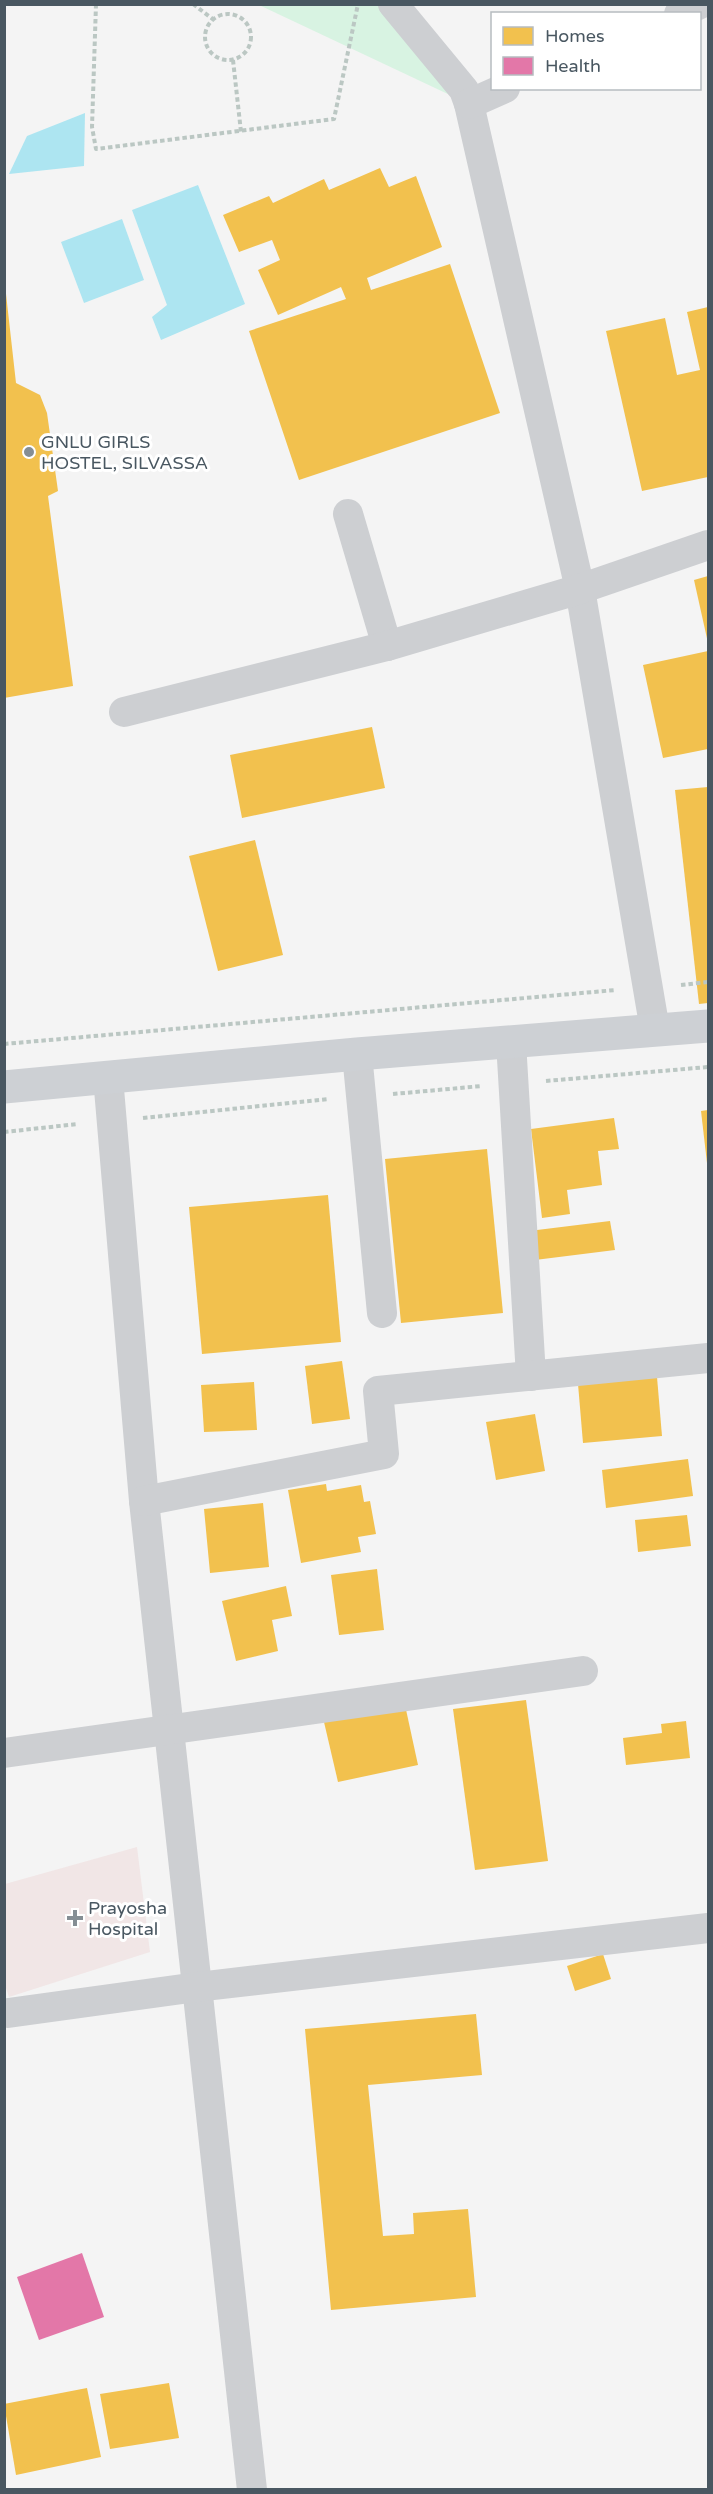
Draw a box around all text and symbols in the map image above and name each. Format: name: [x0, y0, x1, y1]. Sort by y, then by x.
legend: [491, 12, 701, 90]
text: Homes: [545, 25, 605, 47]
text: Health: [545, 55, 601, 77]
place label: GNLU GIRLS HOSTEL, SILVASSA: [41, 431, 208, 474]
marker: GNLU GIRLS HOSTEL, SILVASSA: [22, 445, 36, 459]
place label: Prayosha Hospital: [88, 1897, 167, 1940]
marker: Prayosha Hospital: [66, 1909, 84, 1927]

